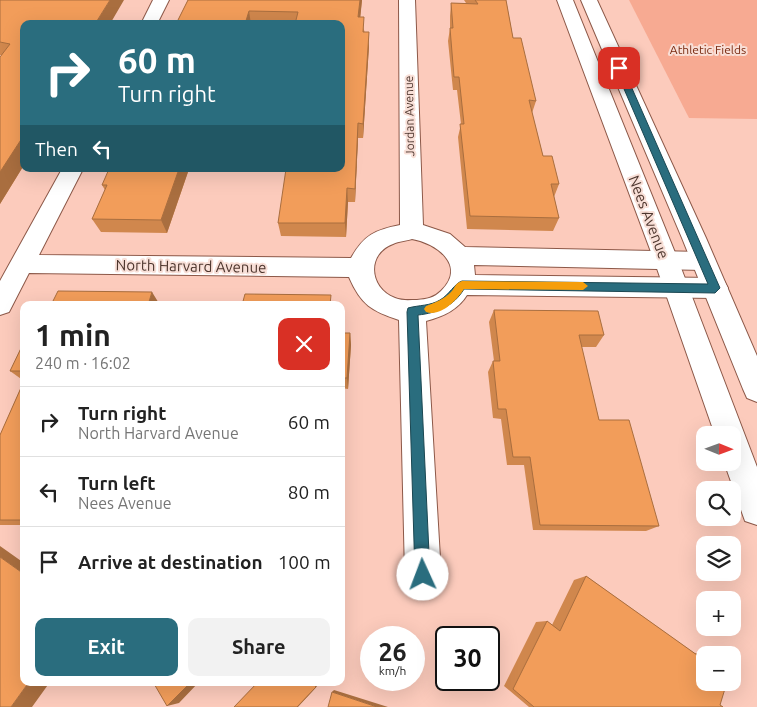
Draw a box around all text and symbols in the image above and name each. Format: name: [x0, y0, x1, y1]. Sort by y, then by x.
icon: right: [35, 40, 100, 105]
text: 60 m: [118, 40, 196, 80]
park label: Athletic Fields: [670, 43, 746, 56]
pin: [598, 47, 640, 89]
icon: arrive: [605, 54, 633, 82]
street label: Jordan Avenue: [402, 76, 416, 156]
text: Turn right: [118, 81, 216, 106]
icon: left: [88, 135, 116, 163]
text: Then: [35, 138, 78, 160]
street label: Nees Avenue: [625, 173, 673, 261]
street label: North Harvard Avenue: [116, 256, 266, 276]
text: 1 min: [35, 318, 111, 352]
button: close: [278, 318, 330, 370]
text: 240 m · 16:02: [35, 354, 131, 372]
text: Turn right: [78, 402, 166, 424]
icon: right: [35, 408, 63, 436]
text: 60 m: [288, 411, 330, 433]
text: North Harvard Avenue: [78, 424, 239, 442]
north arrow: [696, 426, 741, 471]
map controls: [696, 426, 741, 691]
text: Turn left: [78, 472, 156, 494]
icon: left: [35, 478, 63, 506]
text: 80 m: [288, 481, 330, 503]
button: search: [696, 481, 741, 526]
text: Nees Avenue: [78, 494, 172, 512]
button: layers: [696, 536, 741, 581]
icon: arrive: [35, 548, 63, 576]
position arrow: [396, 548, 448, 600]
text: Arrive at destination: [78, 551, 263, 573]
text: 100 m: [278, 551, 331, 573]
button: +: [696, 591, 741, 636]
button: Exit: [35, 618, 178, 676]
button: Share: [188, 618, 330, 676]
speed limit sign: 30: [435, 626, 500, 691]
text: 26: [378, 638, 407, 666]
button: −: [696, 646, 741, 691]
text: km/h: [379, 664, 406, 677]

